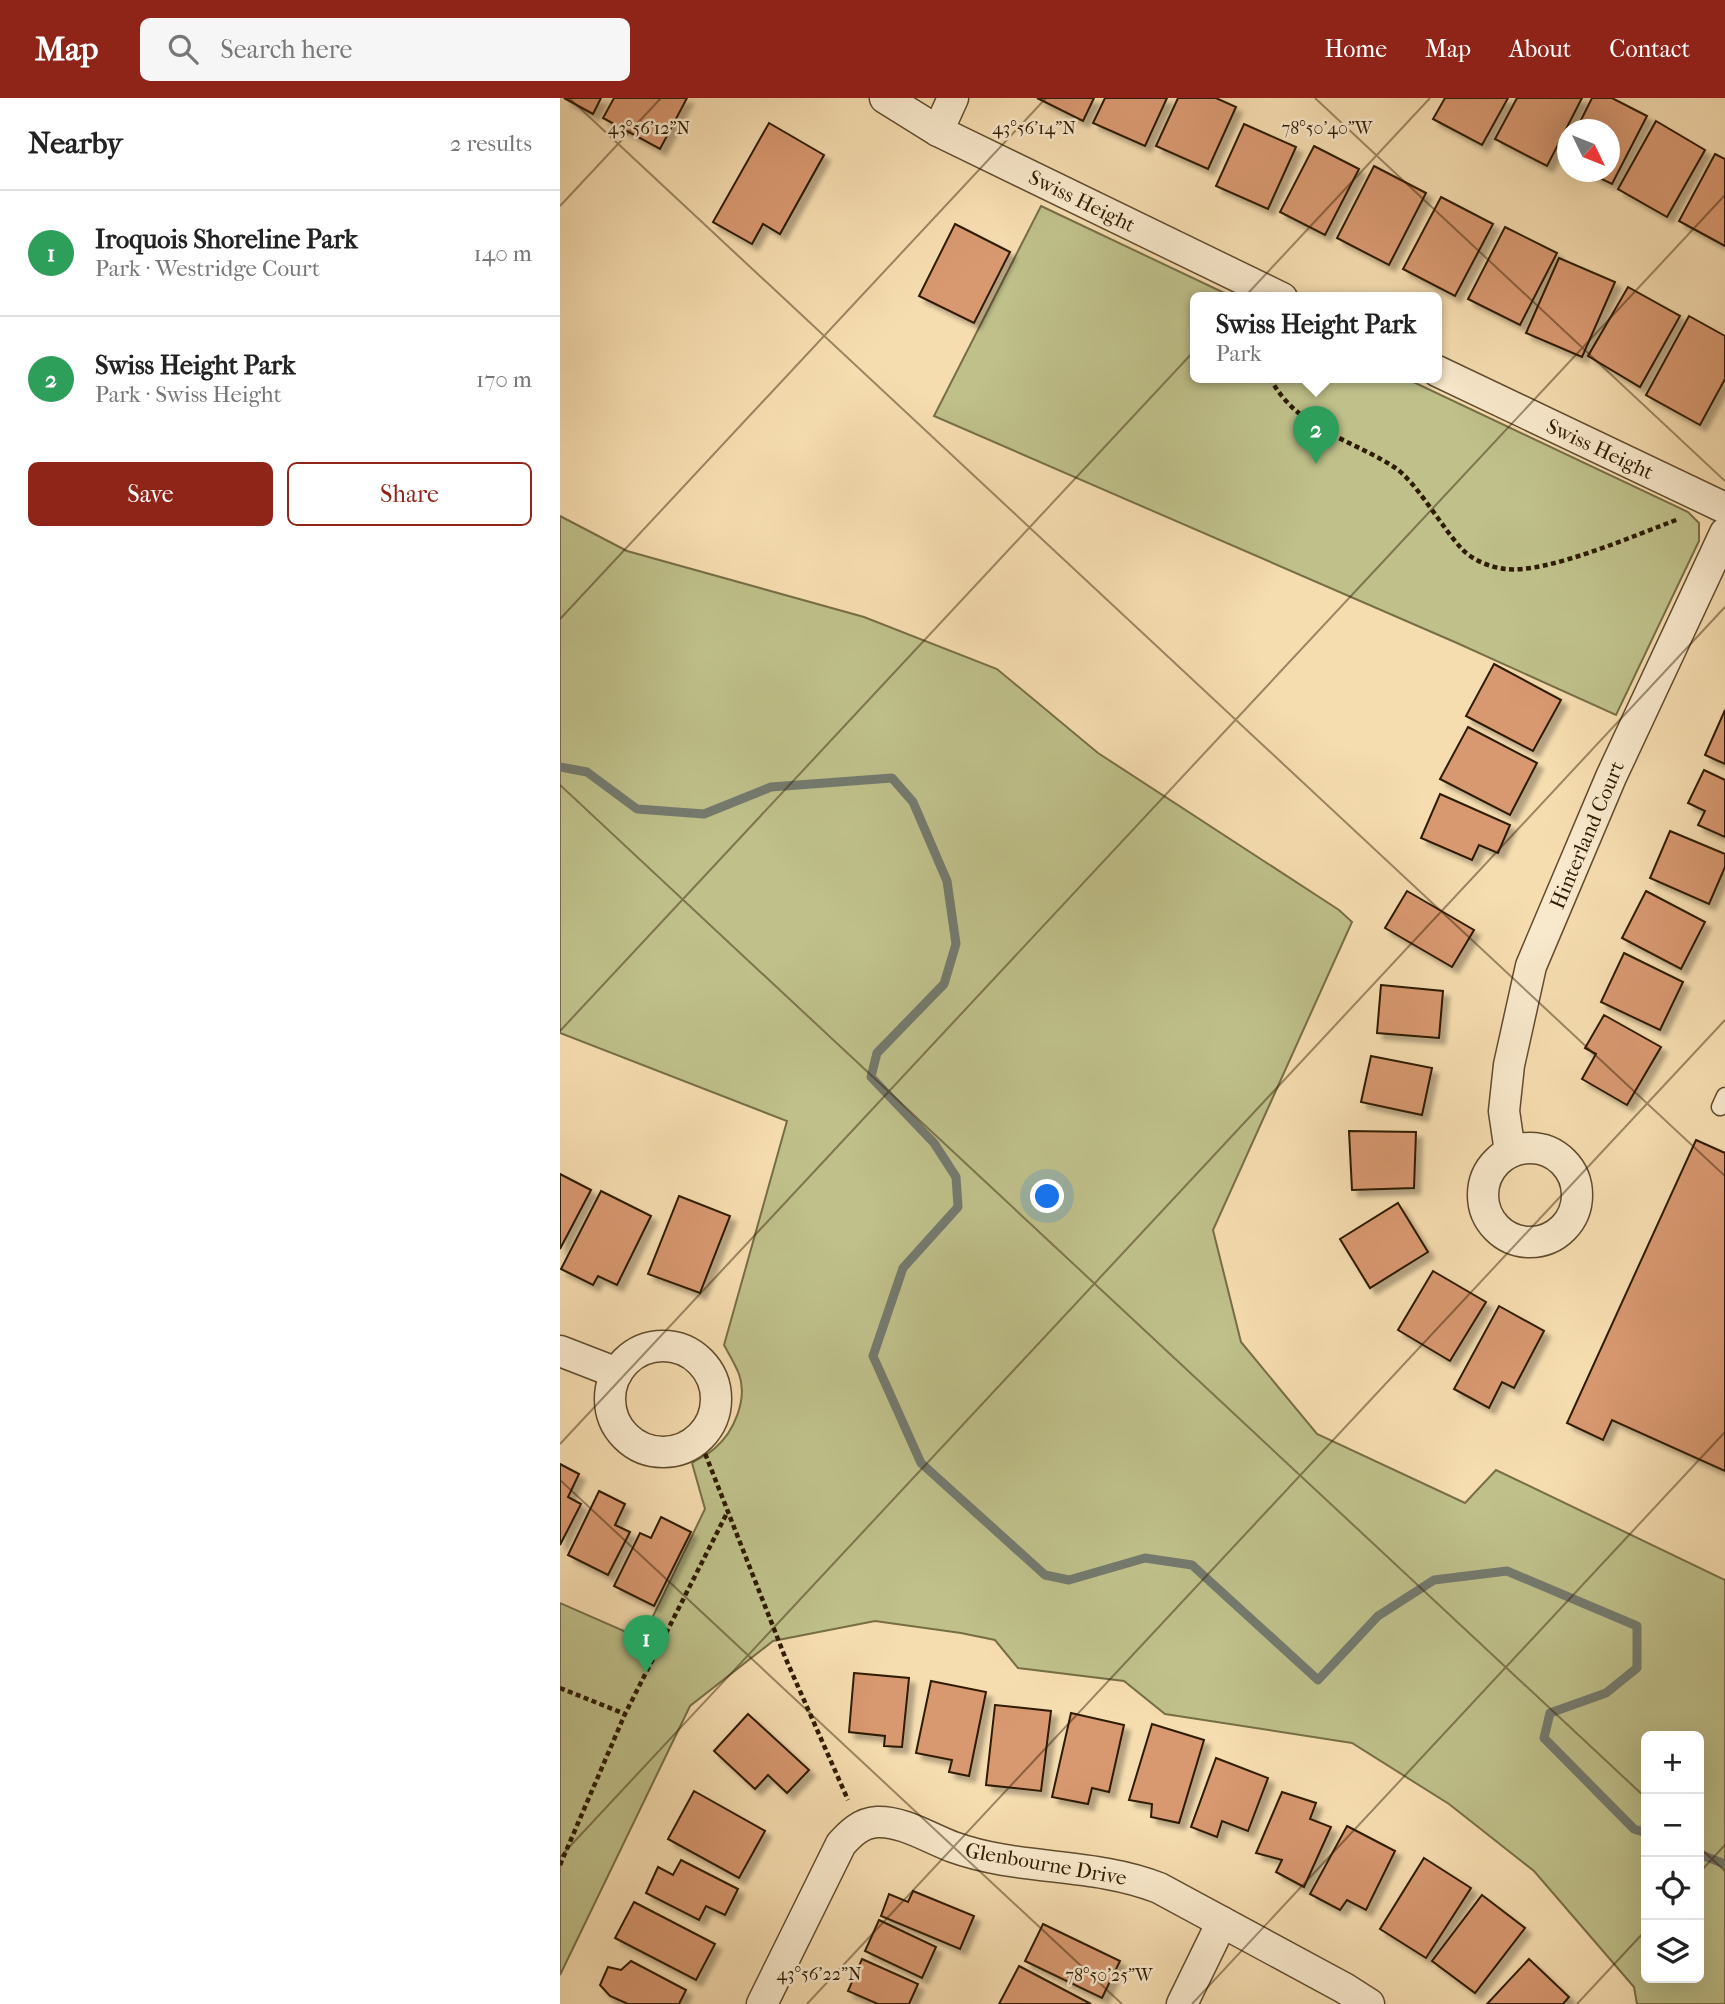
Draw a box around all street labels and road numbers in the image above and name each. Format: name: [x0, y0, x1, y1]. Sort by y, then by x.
street label: Swiss Height: [1025, 165, 1140, 237]
street label: Swiss Height: [1543, 414, 1658, 484]
street label: Hinterland Court: [1545, 757, 1629, 912]
street label: Glenbourne Drive: [963, 1838, 1129, 1890]

